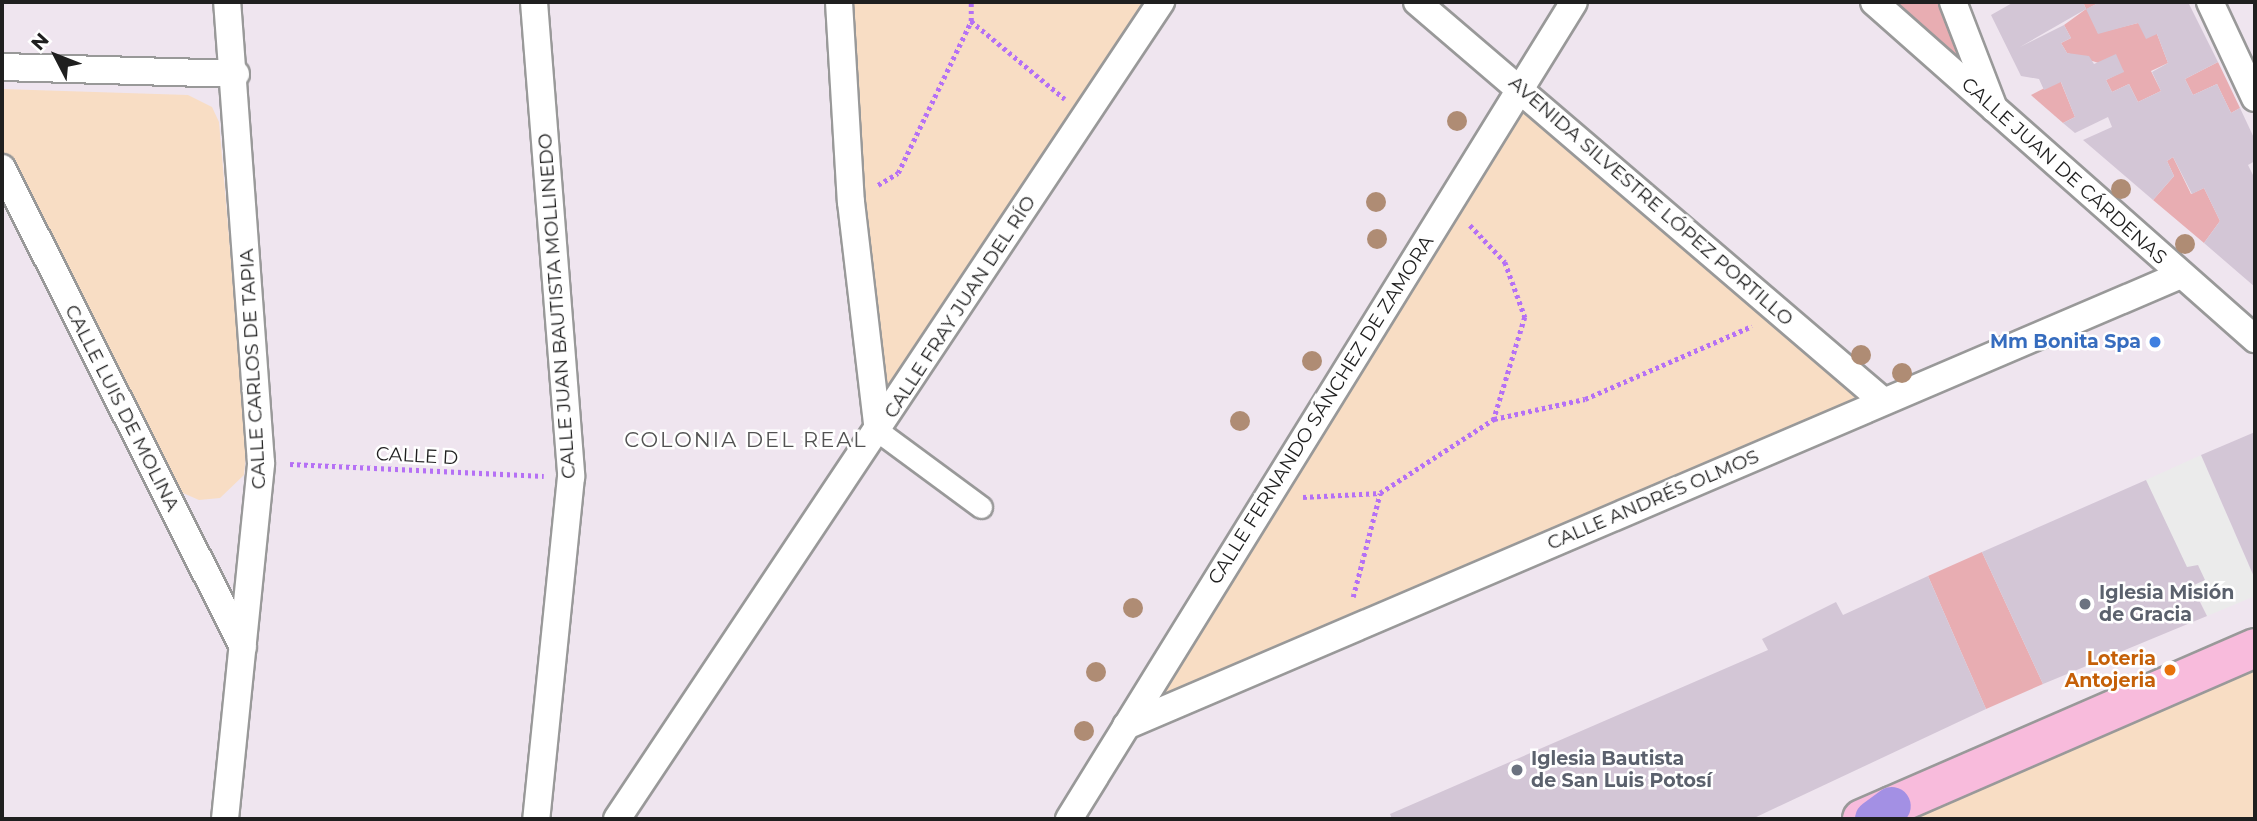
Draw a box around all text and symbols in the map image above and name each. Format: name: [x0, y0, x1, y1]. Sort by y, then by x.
north arrow: [21, 21, 91, 91]
text: N: [26, 28, 54, 55]
street label: AVENIDA SILVESTRE LÓPEZ PORTILLO: [1504, 71, 1798, 331]
street label: CALLE JUAN DE CÁRDENAS: [1957, 73, 2171, 269]
street label: CALLE JUAN BAUTISTA MOLLINEDO: [534, 132, 580, 480]
street label: CALLE FRAY JUAN DEL RÍO: [879, 191, 1041, 423]
street label: CALLE FERNANDO SÁNCHEZ DE ZAMORA: [1203, 231, 1439, 589]
street label: CALLE CARLOS DE TAPIA: [235, 248, 271, 490]
street label: CALLE LUIS DE MOLINA: [60, 301, 184, 515]
place label: Mm Bonita Spa: [1990, 331, 2141, 353]
marker: Mm Bonita Spa: [2147, 334, 2163, 350]
district label: COLONIA DEL REAL: [626, 427, 866, 453]
street label: CALLE D: [375, 442, 459, 470]
street label: CALLE ANDRÉS OLMOS: [1544, 445, 1762, 555]
place label: Iglesia Misión de Gracia: [2099, 582, 2234, 626]
marker: Iglesia Misión de Gracia: [2077, 596, 2093, 612]
place label: Loteria Antojeria: [2065, 648, 2156, 692]
marker: Loteria Antojeria: [2162, 662, 2178, 678]
place label: Iglesia Bautista de San Luis Potosí: [1531, 748, 1712, 792]
marker: Iglesia Bautista de San Luis Potosí: [1509, 762, 1525, 778]

